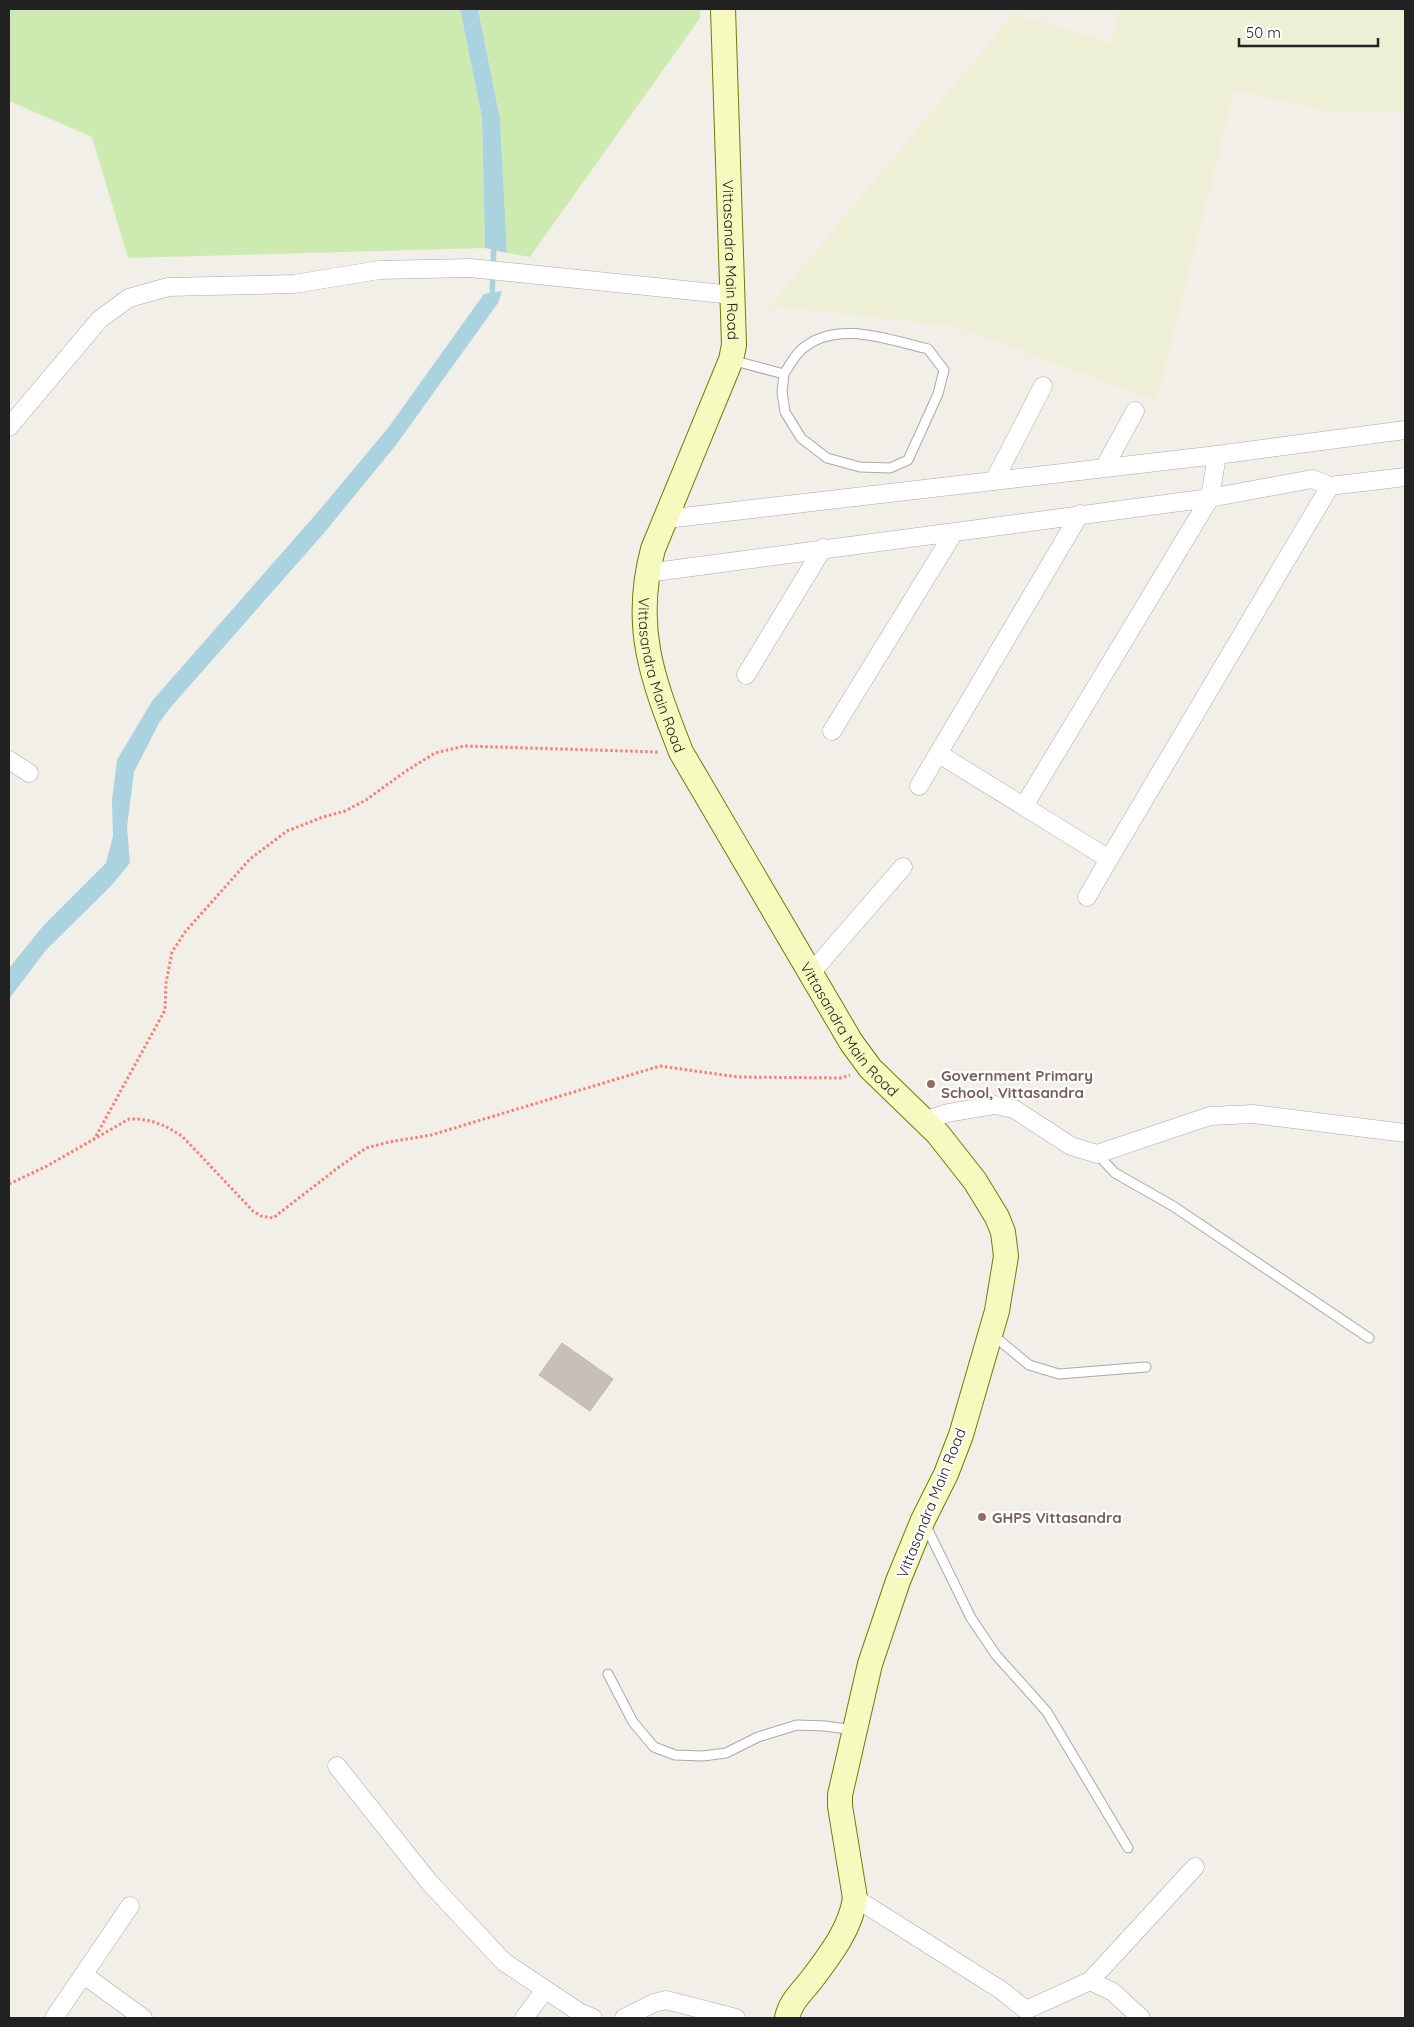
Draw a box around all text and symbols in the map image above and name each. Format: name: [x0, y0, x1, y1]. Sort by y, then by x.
scale bar: [1239, 15, 1378, 47]
text: 50 m: [1246, 23, 1281, 42]
street label: Vittasandra Main Road: [719, 180, 743, 340]
street label: Vittasandra Main Road: [635, 597, 690, 755]
street label: Vittasandra Main Road: [797, 958, 903, 1100]
place label: Government Primary School, Vittasandra: [941, 1066, 1093, 1102]
marker: Government Primary School, Vittasandra: [925, 1078, 937, 1090]
street label: Vittasandra Main Road: [892, 1425, 970, 1581]
place label: GHPS Vittasandra: [992, 1508, 1122, 1527]
marker: GHPS Vittasandra: [976, 1511, 988, 1523]

